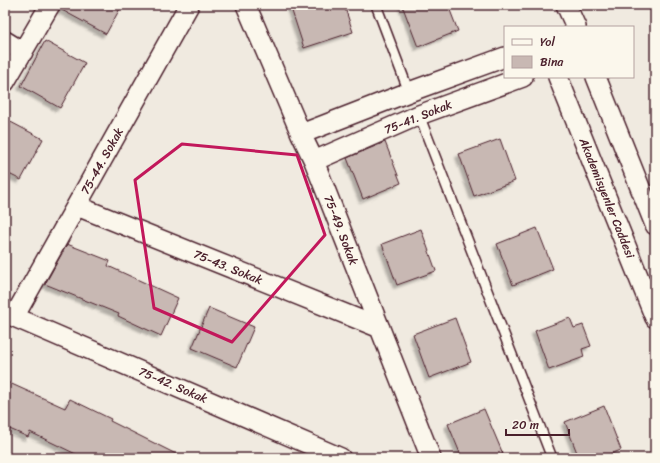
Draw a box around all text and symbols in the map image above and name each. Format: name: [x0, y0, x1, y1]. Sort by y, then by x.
legend: [504, 26, 634, 78]
text: Yol: [540, 31, 555, 53]
text: Bina: [540, 51, 564, 73]
street label: 75-41. Sokak: [381, 93, 456, 141]
street label: 75-44. Sokak: [74, 123, 130, 199]
street label: Akademisyenler Caddesi: [572, 133, 642, 262]
street label: 75-49. Sokak: [318, 192, 365, 269]
street label: 75-43. Sokak: [190, 243, 267, 291]
street label: 75-42. Sokak: [135, 361, 212, 410]
scale bar: [506, 411, 569, 437]
text: 20 m: [512, 414, 539, 436]

